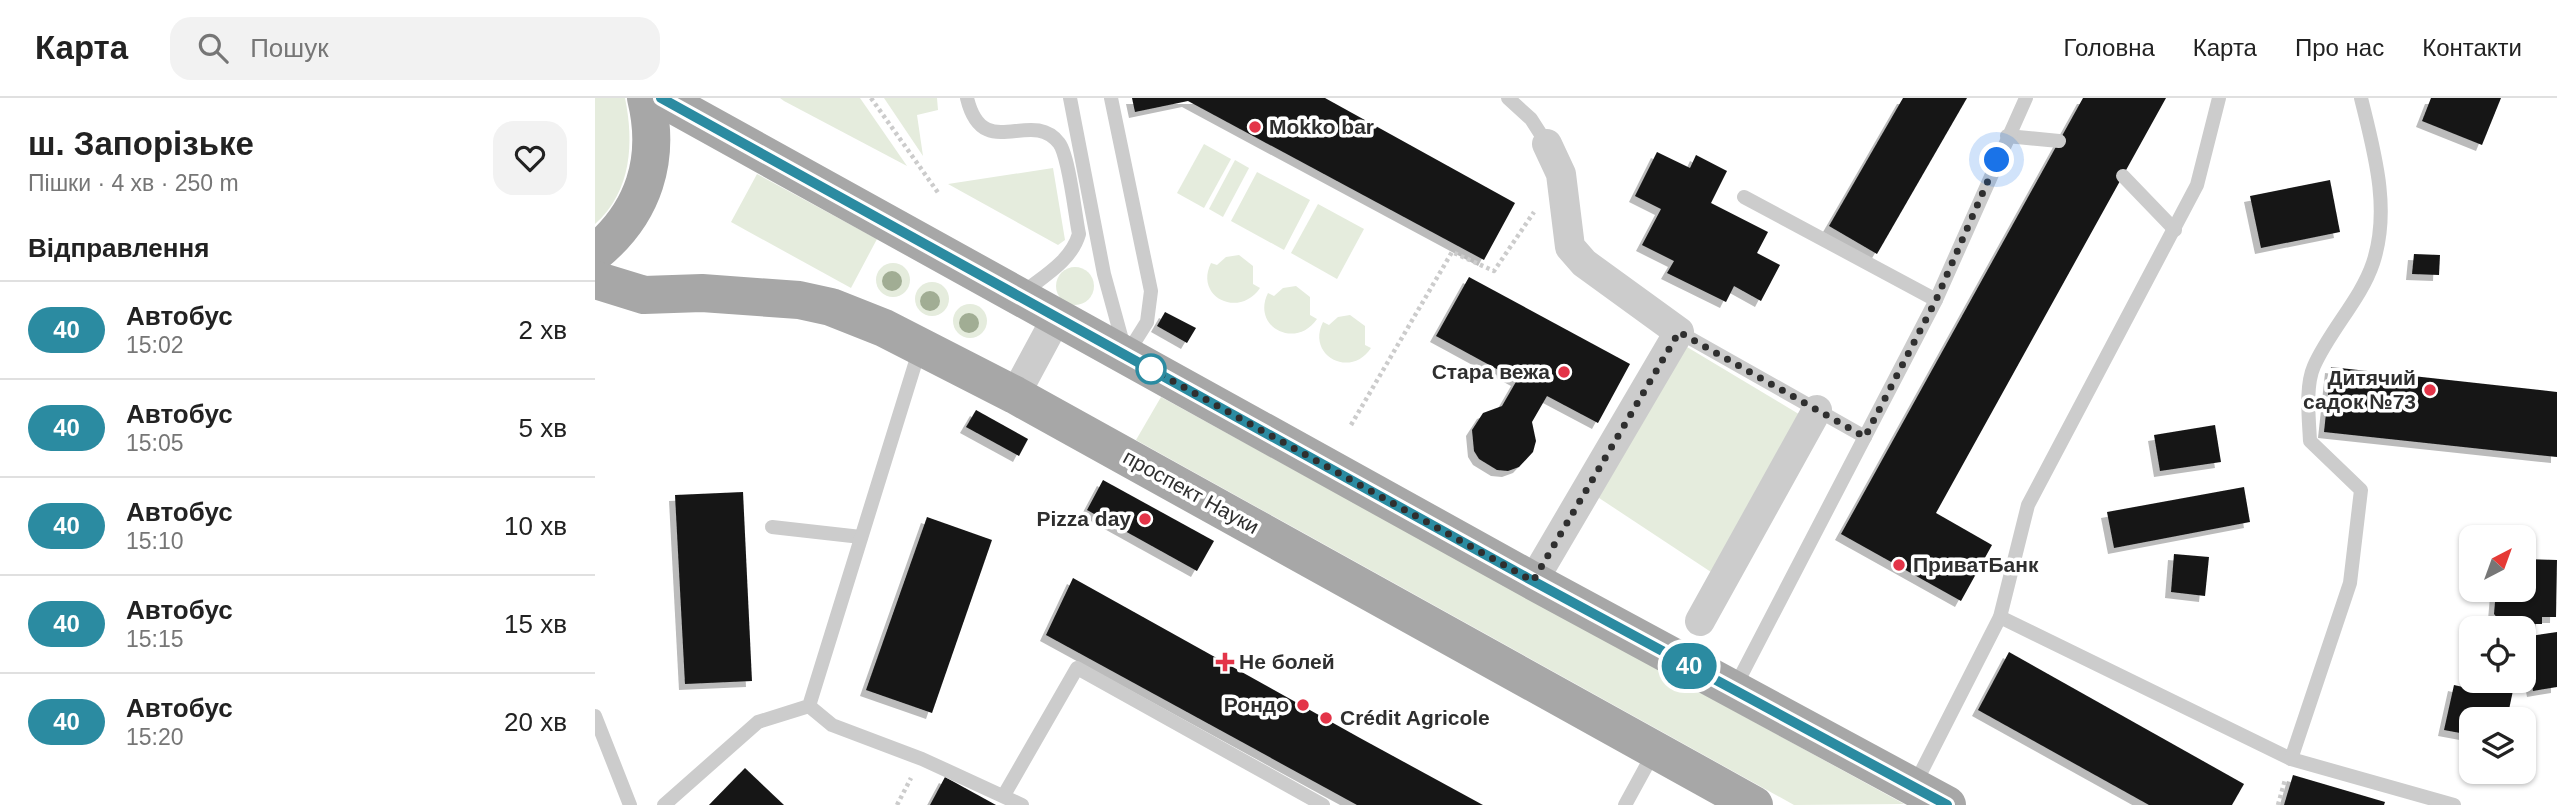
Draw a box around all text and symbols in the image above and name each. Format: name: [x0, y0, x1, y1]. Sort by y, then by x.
search box: [170, 17, 660, 80]
text: Карта: [35, 29, 128, 66]
icon: search: [194, 29, 232, 67]
text: Пошук: [250, 33, 329, 63]
text: Головна: [2064, 34, 2155, 61]
text: Карта: [2193, 34, 2257, 61]
text: Про нас: [2295, 34, 2384, 61]
text: Контакти: [2422, 34, 2522, 61]
place label: Mokko bar: [1269, 115, 1374, 138]
marker: Mokko bar: [1247, 119, 1263, 135]
button: heart: [493, 121, 567, 195]
text: ш. Запорізьке: [28, 125, 254, 162]
your location: [1979, 142, 2014, 177]
text: Пішки · 4 хв · 250 m: [28, 170, 239, 196]
text: Відправлення: [28, 233, 209, 263]
text: Автобус: [126, 301, 233, 331]
text: 2 хв: [519, 315, 567, 345]
text: 40: [53, 316, 80, 343]
text: 15:02: [126, 332, 184, 358]
unlabelled marker: [1136, 354, 1166, 384]
place label: Стара вежа: [1432, 360, 1550, 383]
marker: Стара вежа: [1556, 364, 1572, 380]
place label: Дитячий садок №73: [2303, 366, 2416, 413]
marker: Дитячий садок №73: [2422, 382, 2438, 398]
text: Автобус: [126, 399, 233, 429]
text: 5 хв: [519, 413, 567, 443]
text: 40: [53, 414, 80, 441]
text: 15:05: [126, 430, 184, 456]
street label: проспект Науки: [1120, 445, 1263, 538]
text: Автобус: [126, 497, 233, 527]
place label: Pizza day: [1036, 507, 1131, 530]
text: 10 хв: [504, 511, 567, 541]
marker: Pizza day: [1137, 511, 1153, 527]
text: 40: [53, 512, 80, 539]
north arrow: [2459, 525, 2536, 602]
map controls: [2459, 525, 2536, 784]
text: 15:10: [126, 528, 184, 554]
place label: ПриватБанк: [1913, 553, 2039, 576]
marker: ПриватБанк: [1891, 557, 1907, 573]
text: Автобус: [126, 595, 233, 625]
text: 15 хв: [504, 609, 567, 639]
text: 40: [53, 610, 80, 637]
button: locate: [2459, 616, 2536, 693]
text: 15:15: [126, 626, 184, 652]
line badge: 40: [1657, 643, 1721, 689]
place label: Не болей: [1239, 650, 1335, 673]
text: 40: [1676, 652, 1702, 679]
marker: Не болей: [1217, 654, 1233, 670]
text: Автобус: [126, 693, 233, 723]
place label: Рондо: [1224, 693, 1289, 716]
marker: Рондо: [1295, 697, 1311, 713]
place label: Crédit Agricole: [1340, 706, 1490, 729]
text: 20 хв: [504, 707, 567, 737]
button: layers: [2459, 707, 2536, 784]
text: 40: [53, 708, 80, 735]
marker: Crédit Agricole: [1318, 710, 1334, 726]
text: 15:20: [126, 724, 184, 750]

